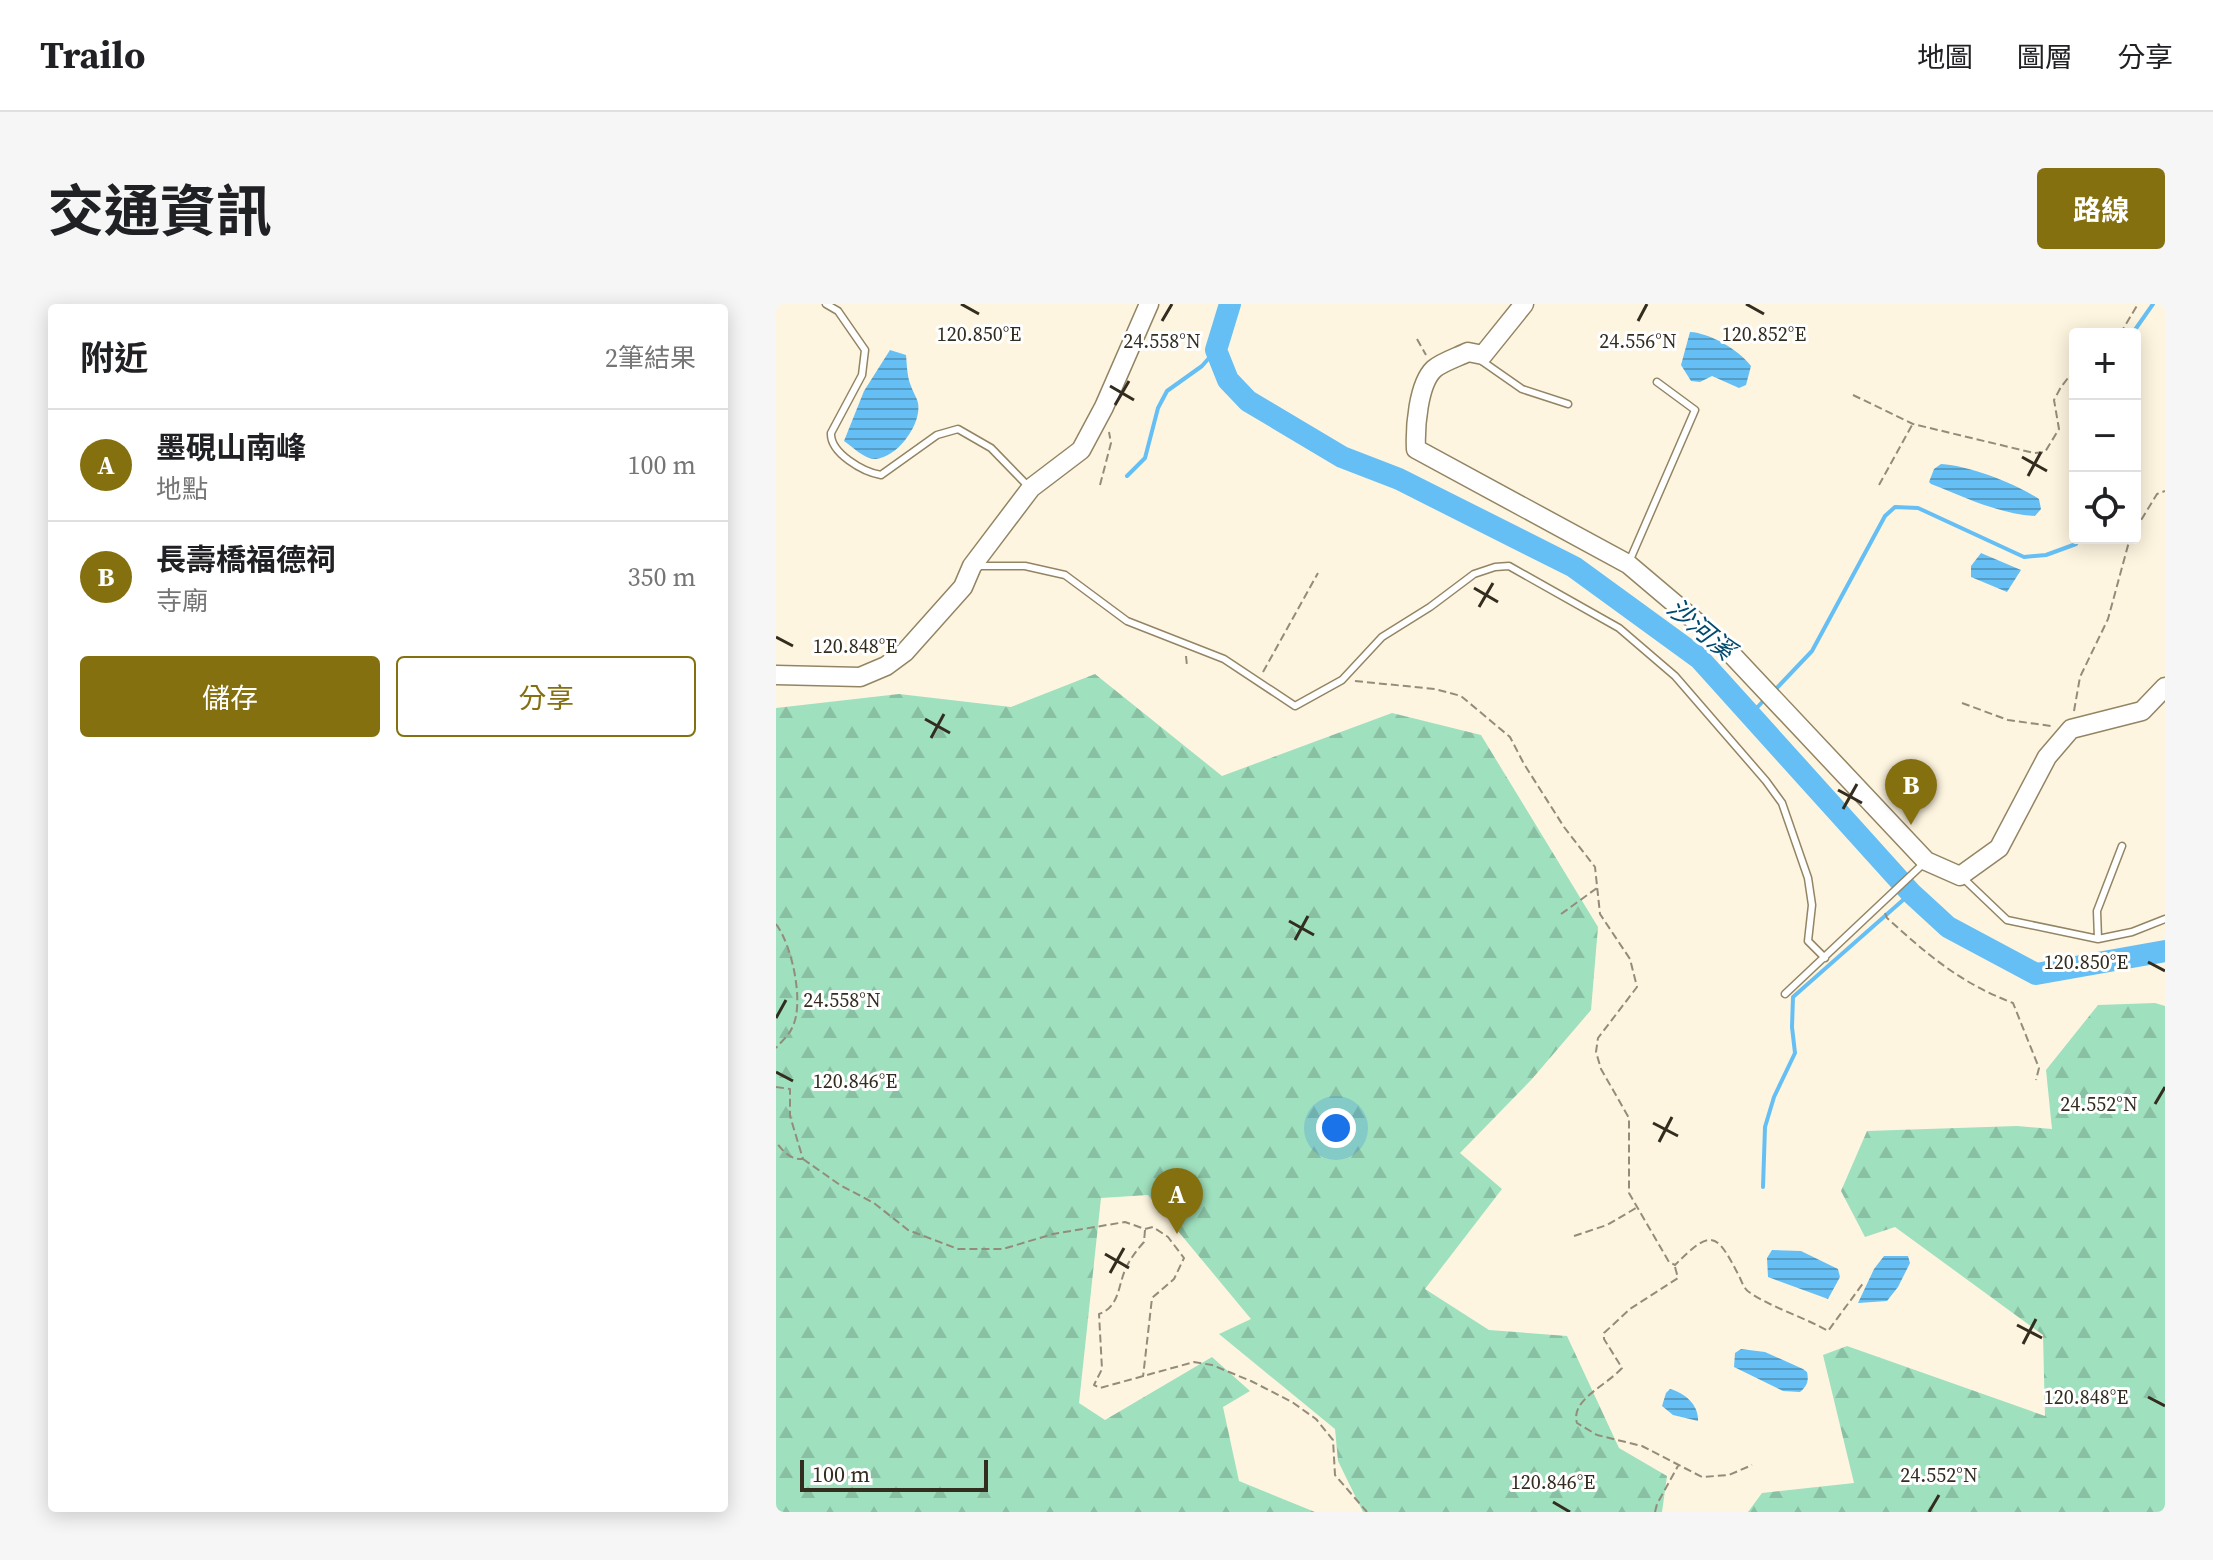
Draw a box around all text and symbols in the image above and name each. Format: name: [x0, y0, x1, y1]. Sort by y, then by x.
text: Trailo: [40, 29, 145, 81]
text: 地圖: [1917, 38, 1973, 76]
text: 圖層: [2017, 38, 2073, 76]
text: 分享: [2117, 38, 2173, 76]
button: 路線: [2037, 168, 2165, 249]
text: 交通資訊: [48, 173, 272, 250]
text: 120.850°E: [937, 320, 1021, 348]
text: 120.852°E: [1722, 320, 1806, 348]
text: 24.558°N: [1123, 327, 1201, 355]
text: 24.556°N: [1599, 327, 1677, 355]
map controls: [2069, 328, 2141, 544]
button: +: [2069, 328, 2141, 400]
text: 附近: [80, 335, 148, 381]
text: 2筆結果: [605, 340, 696, 376]
button: −: [2069, 400, 2141, 472]
text: 墨硯山南峰: [156, 427, 306, 468]
text: A: [97, 447, 115, 483]
text: 100 m: [628, 447, 696, 483]
text: 地點: [156, 471, 208, 507]
button: locate: [2069, 472, 2141, 544]
text: 長壽橋福德祠: [156, 539, 336, 580]
text: B: [98, 559, 114, 595]
text: 350 m: [628, 559, 696, 595]
text: 寺廟: [156, 583, 208, 619]
water label: 沙河溪: [1660, 590, 1746, 670]
text: 120.848°E: [813, 632, 897, 660]
button: 儲存: [80, 656, 380, 737]
button: 分享: [396, 656, 696, 737]
pin: B: [1885, 759, 1937, 825]
text: 120.850°E: [2044, 948, 2128, 976]
text: 24.558°N: [803, 986, 881, 1014]
text: 120.846°E: [813, 1067, 897, 1095]
text: 24.552°N: [2060, 1090, 2138, 1118]
your location: [1316, 1108, 1356, 1148]
pin: A: [1151, 1168, 1203, 1234]
text: 120.848°E: [2044, 1383, 2128, 1411]
scale bar: [800, 1456, 988, 1492]
text: 100 m: [812, 1459, 870, 1489]
text: 24.552°N: [1900, 1461, 1978, 1489]
text: 120.846°E: [1511, 1468, 1595, 1496]

